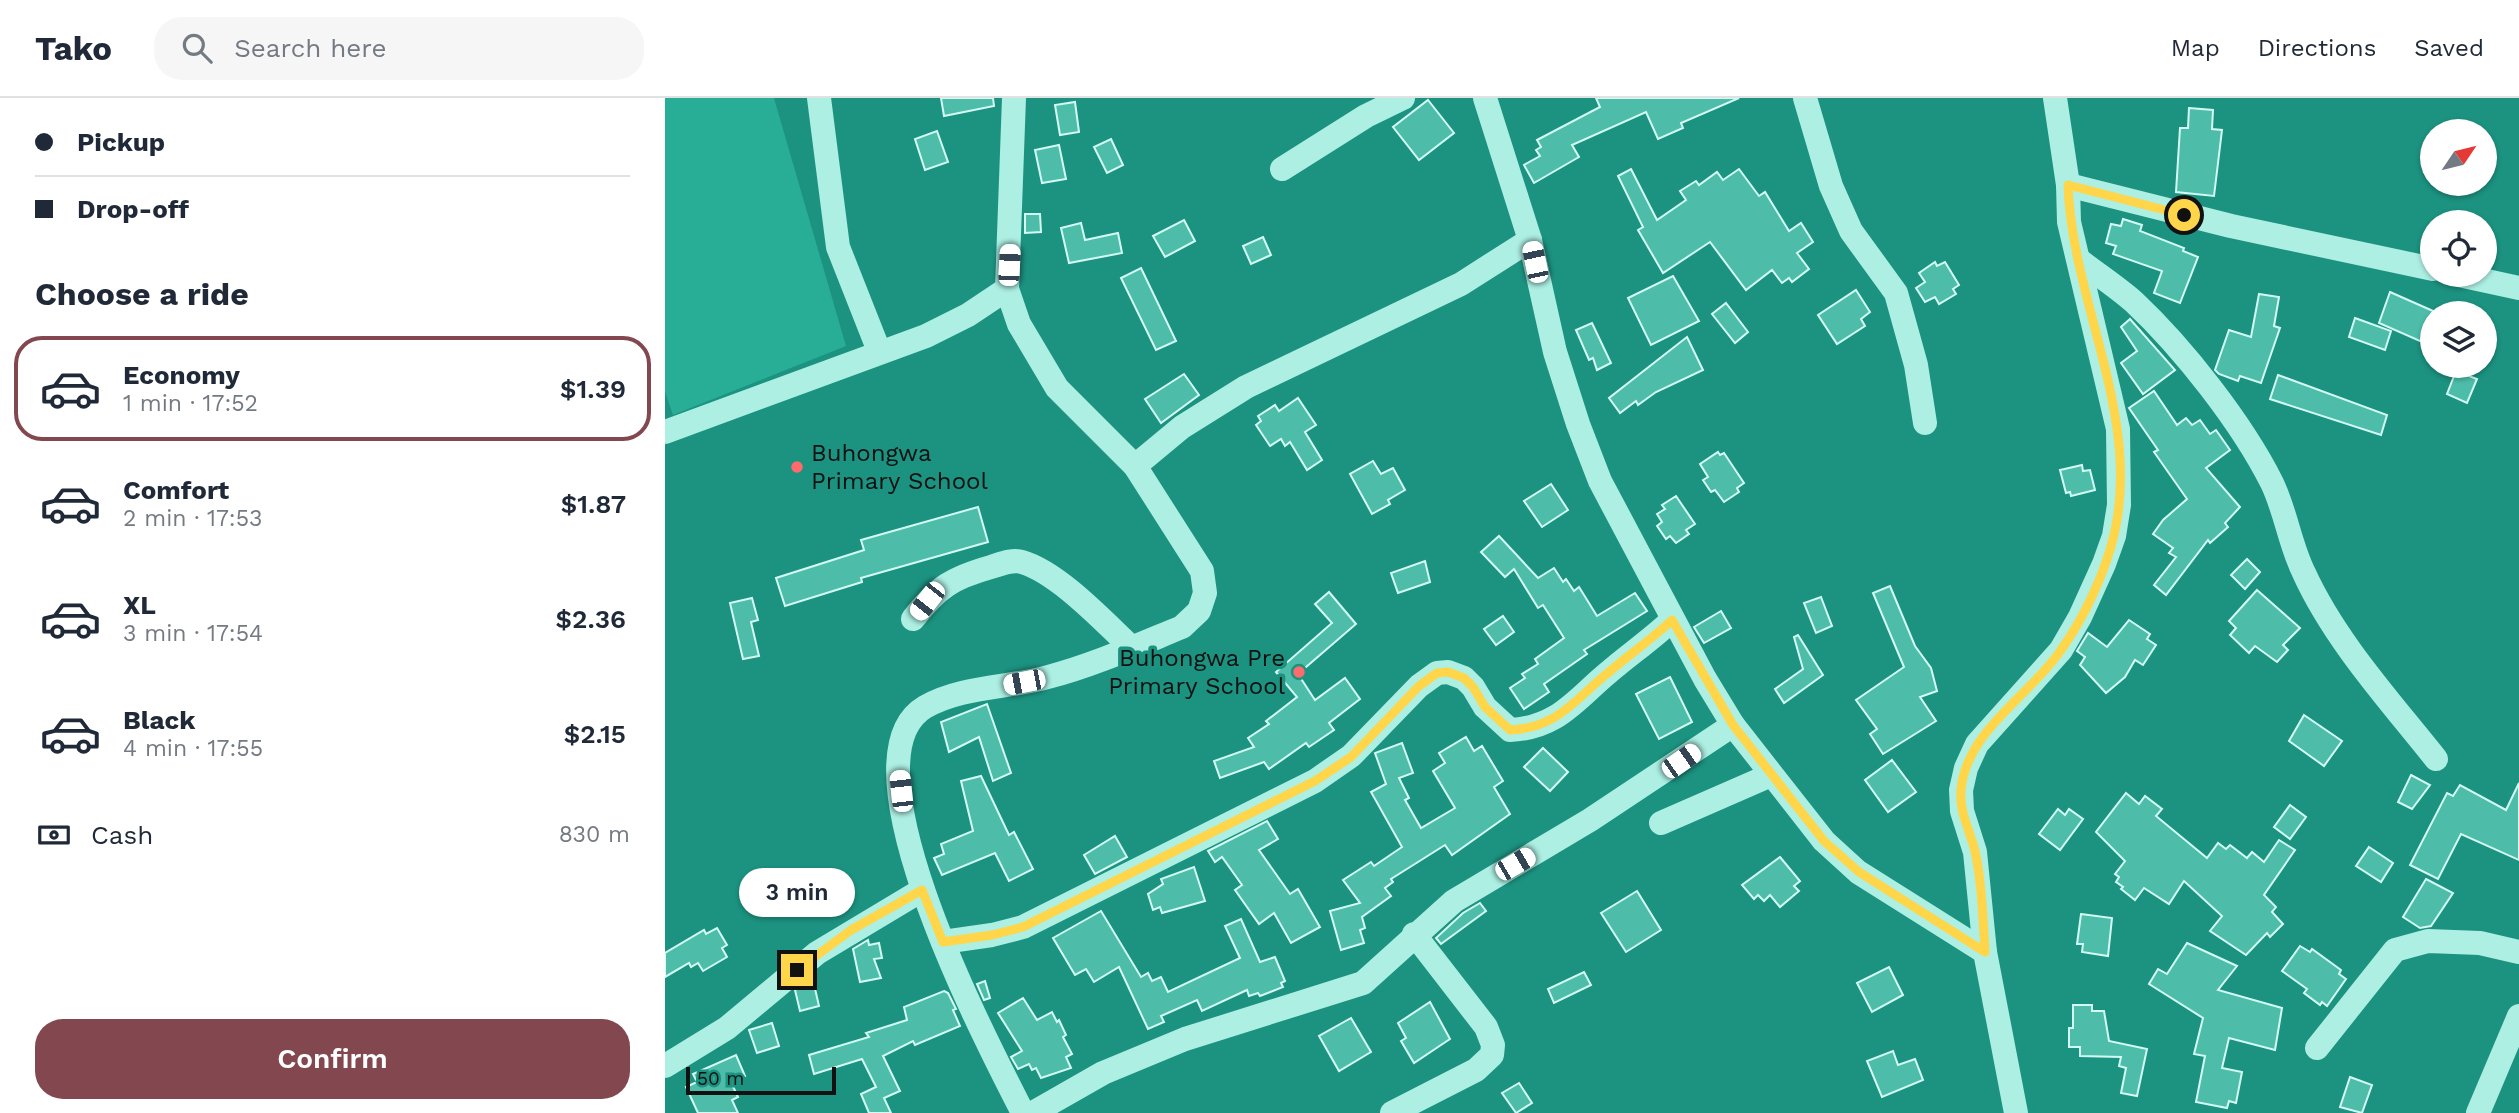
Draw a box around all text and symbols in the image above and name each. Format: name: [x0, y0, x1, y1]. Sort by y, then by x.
search box: [154, 17, 644, 80]
text: Tako: [35, 29, 112, 68]
icon: search: [178, 29, 216, 67]
text: Search here: [234, 33, 387, 63]
text: Map: [2171, 34, 2220, 62]
text: Directions: [2258, 34, 2376, 62]
text: Saved: [2414, 34, 2484, 62]
north arrow: [2420, 119, 2497, 196]
map controls: [2420, 119, 2497, 378]
text: Pickup: [77, 127, 165, 157]
text: Drop-off: [77, 194, 189, 224]
route start: [2168, 199, 2200, 231]
button: locate: [2420, 210, 2497, 287]
car: [1521, 239, 1550, 285]
car: [998, 243, 1021, 287]
text: Choose a ride: [35, 275, 249, 313]
button: layers: [2420, 301, 2497, 378]
icon: car: [39, 357, 102, 420]
text: Economy: [123, 360, 240, 390]
text: $1.39: [560, 374, 626, 404]
text: 1 min · 17:52: [123, 390, 258, 417]
place label: Buhongwa Primary School: [811, 439, 989, 495]
marker: Buhongwa Primary School: [789, 459, 805, 475]
icon: car: [39, 472, 102, 535]
text: Comfort: [123, 475, 229, 505]
text: $1.87: [561, 489, 626, 519]
text: 2 min · 17:53: [123, 505, 262, 532]
car: [906, 578, 949, 624]
icon: car: [39, 587, 102, 650]
text: XL: [123, 590, 156, 620]
text: $2.36: [556, 604, 626, 634]
text: 3 min · 17:54: [123, 620, 263, 647]
place label: Buhongwa Pre Primary School: [1108, 644, 1286, 700]
marker: Buhongwa Pre Primary School: [1291, 664, 1307, 680]
car: [1002, 668, 1047, 696]
icon: car: [39, 702, 102, 765]
text: Black: [123, 705, 195, 735]
text: $2.15: [564, 719, 626, 749]
text: 4 min · 17:55: [123, 735, 263, 762]
car: [1658, 740, 1705, 782]
car: [889, 769, 914, 813]
icon: cash: [35, 816, 73, 854]
text: Cash: [91, 820, 153, 850]
text: 830 m: [559, 821, 630, 848]
car: [1492, 844, 1539, 884]
callout: 3 min: [739, 868, 855, 918]
text: 3 min: [765, 879, 829, 906]
route end: [781, 954, 813, 986]
button: Confirm: [35, 1019, 630, 1099]
scale bar: [686, 1064, 837, 1096]
text: 50 m: [697, 1067, 744, 1090]

